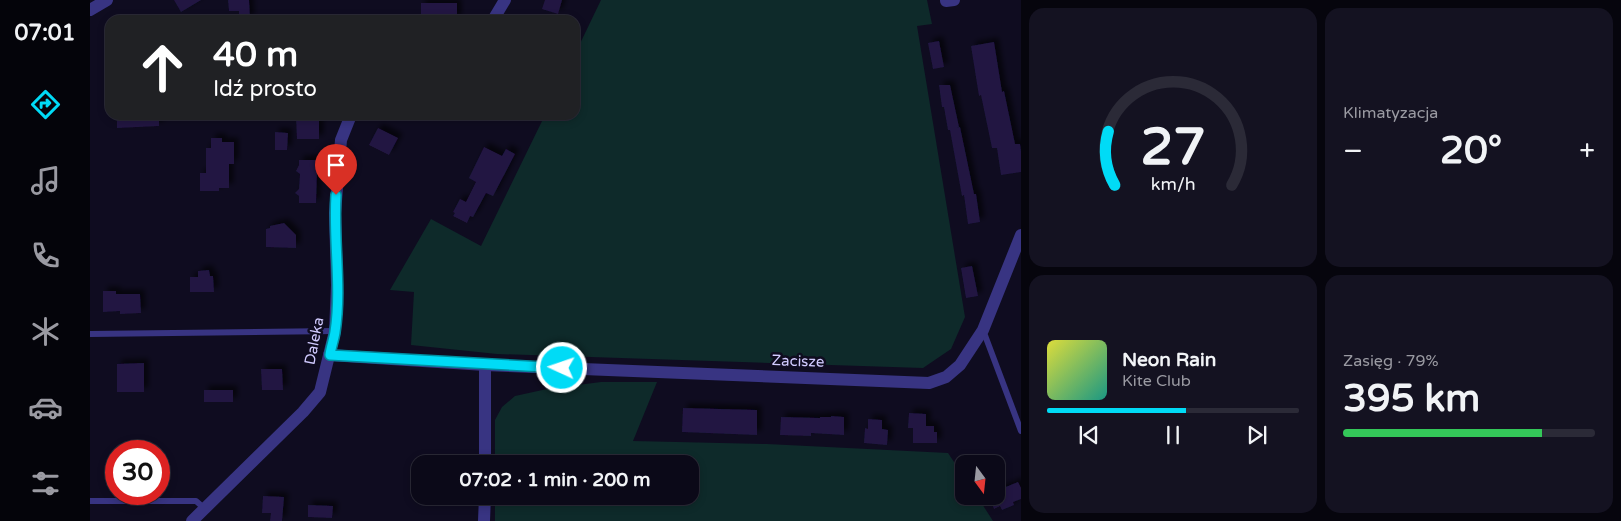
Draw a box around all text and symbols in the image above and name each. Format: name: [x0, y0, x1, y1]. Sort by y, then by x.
text: 07:01: [15, 20, 75, 46]
text: 40 m: [213, 34, 298, 76]
icon: ahead: [130, 35, 195, 100]
text: Idź prosto: [213, 76, 317, 102]
icon: directions: [28, 87, 63, 122]
text: Klimatyzacja: [1343, 103, 1438, 123]
text: 27: [1140, 116, 1206, 179]
text: 20°: [1440, 128, 1502, 174]
text: −: [1343, 134, 1363, 168]
text: +: [1579, 134, 1595, 168]
pin: [315, 144, 357, 195]
icon: arrive: [322, 151, 350, 179]
icon: music: [28, 163, 63, 198]
text: km/h: [1151, 174, 1195, 195]
icon: phone: [28, 238, 63, 273]
icon: climate: [28, 314, 63, 349]
street label: Daleka: [301, 316, 327, 366]
position arrow: [535, 341, 587, 393]
text: Neon Rain: [1122, 349, 1216, 371]
street label: Zacisze: [771, 351, 825, 371]
text: Zasięg · 79%: [1343, 351, 1439, 371]
text: Kite Club: [1122, 371, 1191, 391]
text: 395 km: [1343, 376, 1480, 422]
icon: car: [28, 390, 63, 425]
icon: previous: [1075, 421, 1103, 449]
icon: pause: [1159, 421, 1187, 449]
icon: next: [1243, 421, 1271, 449]
speed limit sign: 30: [105, 440, 170, 505]
north arrow: [955, 455, 1005, 505]
map controls: [955, 455, 1005, 505]
icon: filters: [28, 466, 63, 501]
text: 07:02 · 1 min · 200 m: [459, 469, 651, 491]

